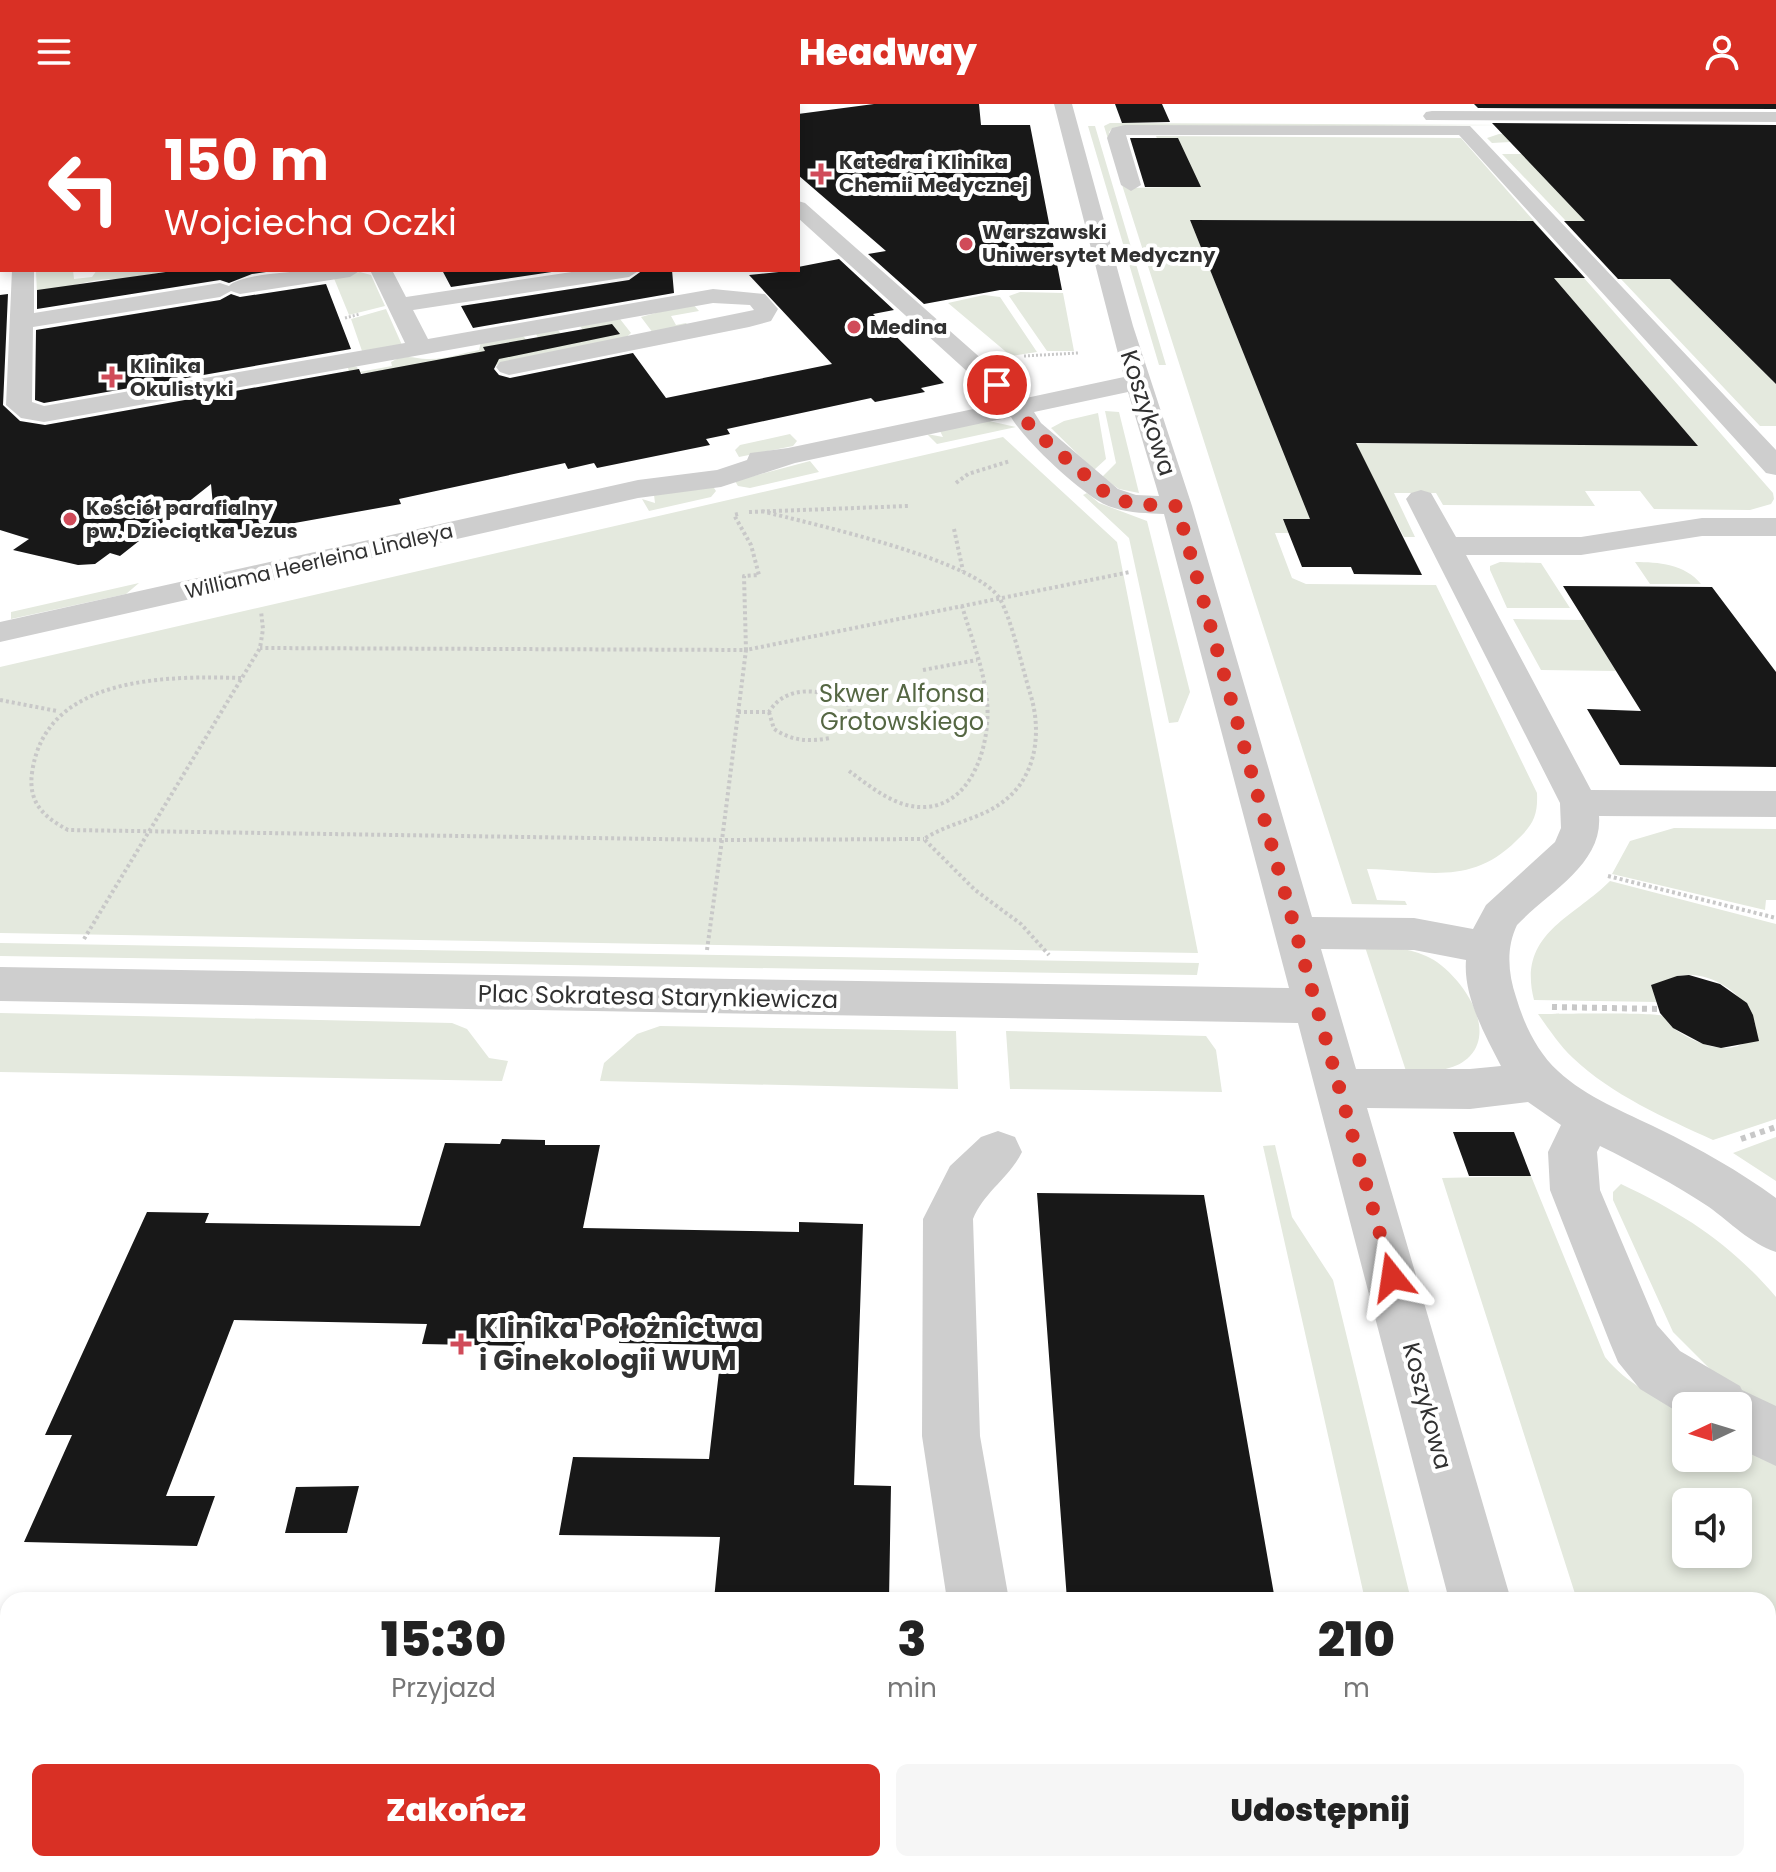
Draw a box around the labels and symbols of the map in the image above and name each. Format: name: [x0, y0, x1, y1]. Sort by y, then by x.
place label: Katedra i Klinika Chemii Medycznej: [839, 148, 1028, 199]
marker: Katedra i Klinika Chemii Medycznej: [810, 163, 832, 185]
place label: Warszawski Uniwersytet Medyczny: [982, 218, 1216, 269]
marker: Warszawski Uniwersytet Medyczny: [957, 235, 975, 253]
place label: Medina: [870, 313, 947, 341]
marker: Medina: [845, 318, 863, 336]
street label: Koszykowa: [1113, 346, 1184, 480]
pin: [963, 351, 1031, 419]
place label: Klinika Okulistyki: [130, 352, 234, 403]
marker: Klinika Okulistyki: [101, 366, 123, 388]
place label: Kościół parafialny pw. Dzieciątka Jezus: [86, 494, 298, 545]
marker: Kościół parafialny pw. Dzieciątka Jezus: [61, 510, 79, 528]
street label: Williama Heerleina Lindleya: [182, 517, 456, 605]
park label: Skwer Alfonsa Grotowskiego: [819, 677, 985, 738]
street label: Plac Sokratesa Starynkiewicza: [478, 977, 838, 1016]
position arrow: [1350, 1235, 1434, 1319]
place label: Klinika Położnictwa i Ginekologii WUM: [479, 1309, 759, 1380]
marker: Klinika Położnictwa i Ginekologii WUM: [450, 1333, 472, 1355]
street label: Koszykowa: [1395, 1339, 1460, 1473]
north arrow: [1672, 1392, 1752, 1472]

